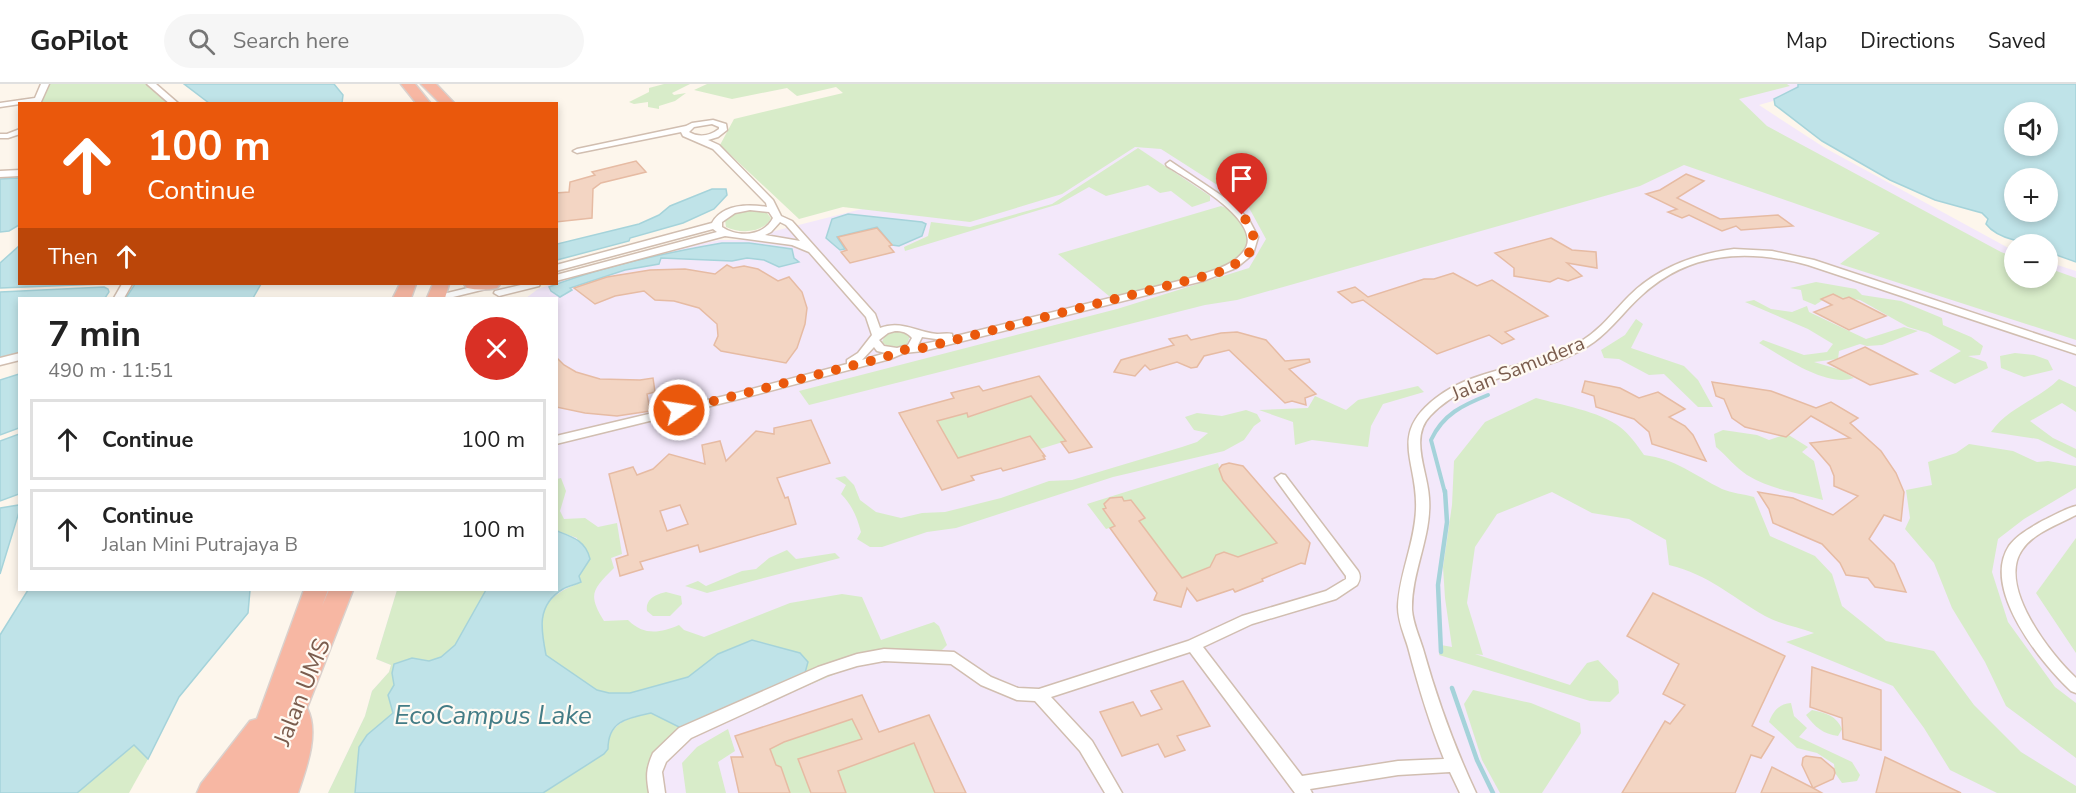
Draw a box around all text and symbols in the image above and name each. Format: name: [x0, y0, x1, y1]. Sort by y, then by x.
search box: [164, 14, 584, 68]
text: GoPilot: [30, 22, 128, 60]
icon: search: [185, 25, 218, 58]
text: Search here: [233, 26, 349, 56]
text: Map: [1786, 27, 1827, 55]
text: Directions: [1860, 27, 1955, 55]
text: Saved: [1988, 27, 2046, 55]
map controls: [2004, 102, 2058, 288]
button: sound: [2004, 102, 2058, 156]
text: 100 m: [147, 118, 271, 175]
icon: ahead: [48, 126, 126, 204]
pin: [1216, 153, 1267, 215]
icon: arrive: [1225, 162, 1258, 195]
button: +: [2004, 168, 2058, 222]
text: Continue: [147, 172, 255, 209]
button: −: [2004, 234, 2058, 288]
icon: ahead: [110, 240, 143, 273]
text: Then: [48, 242, 98, 272]
text: 7 min: [48, 310, 141, 359]
button: close: [465, 317, 528, 380]
street label: Jalan Samudera: [1447, 329, 1589, 408]
text: 490 m · 11:51: [48, 357, 174, 384]
position arrow: [647, 378, 711, 442]
icon: ahead: [51, 423, 84, 456]
text: Continue: [102, 425, 193, 455]
text: 100 m: [461, 425, 525, 455]
text: Continue: [102, 501, 193, 531]
icon: ahead: [51, 513, 84, 546]
text: 100 m: [461, 515, 525, 545]
text: Jalan Mini Putrajaya B: [102, 531, 298, 558]
street label: Jalan UMS: [266, 634, 338, 751]
water label: EcoCampus Lake: [394, 698, 592, 733]

